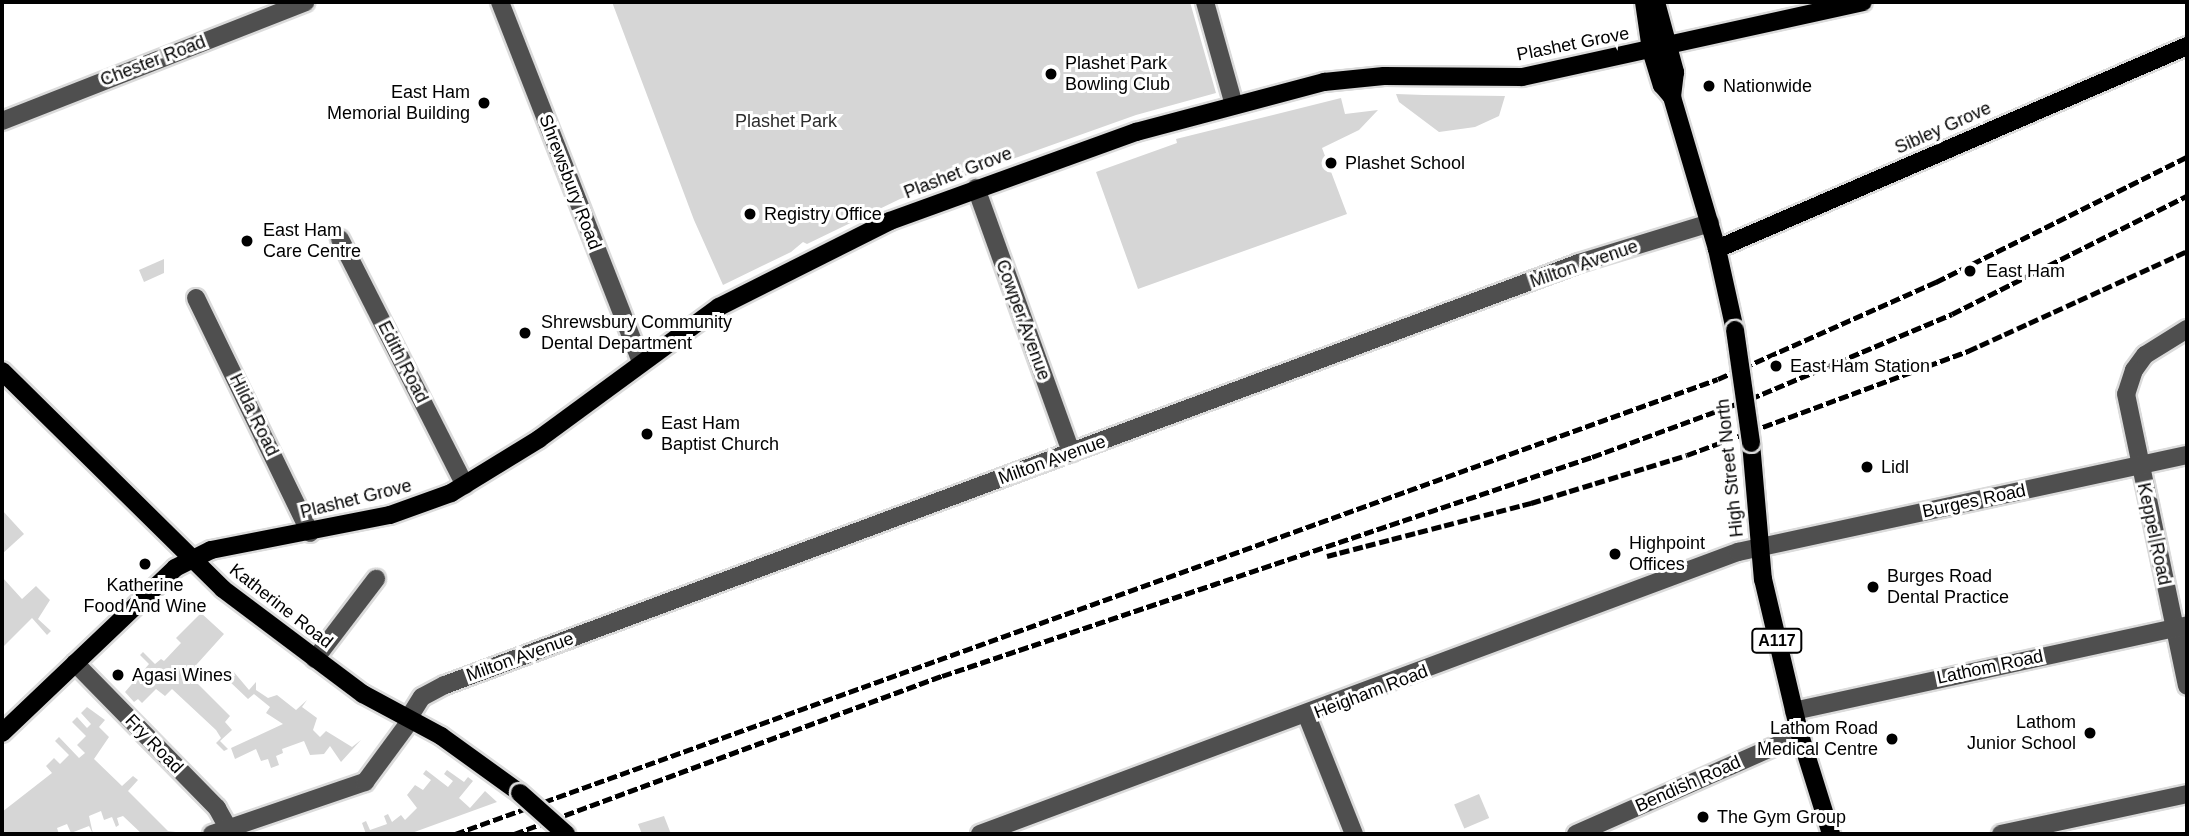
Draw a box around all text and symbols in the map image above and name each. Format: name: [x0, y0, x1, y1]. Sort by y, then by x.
street label: Plashet Grove: [1515, 23, 1631, 65]
street label: Chester Road: [97, 31, 209, 91]
place label: Plashet Park Bowling Club: [1065, 53, 1170, 96]
marker: Plashet Park Bowling Club: [1043, 66, 1059, 82]
place label: Nationwide: [1723, 75, 1812, 97]
marker: Nationwide: [1701, 78, 1717, 94]
place label: East Ham Memorial Building: [327, 82, 470, 124]
marker: East Ham Memorial Building: [476, 95, 492, 111]
street label: Sibley Grove: [1892, 97, 1994, 159]
park label: Plashet Park: [735, 110, 837, 132]
street label: Shrewsbury Road: [534, 111, 606, 253]
street label: Plashet Grove: [901, 142, 1015, 204]
place label: Plashet School: [1345, 152, 1465, 174]
marker: Plashet School: [1323, 155, 1339, 171]
place label: Registry Office: [764, 203, 882, 225]
marker: Registry Office: [742, 206, 758, 222]
place label: East Ham Care Centre: [263, 220, 361, 262]
marker: East Ham Care Centre: [237, 231, 257, 251]
street label: Milton Avenue: [1527, 235, 1641, 293]
street label: Cowper Avenue: [991, 256, 1055, 384]
place label: East Ham: [1986, 260, 2065, 282]
marker: East Ham: [1960, 261, 1980, 281]
place label: Shrewsbury Community Dental Department: [541, 312, 732, 354]
street label: Edith Road: [373, 317, 433, 407]
marker: Shrewsbury Community Dental Department: [515, 323, 535, 343]
place label: East Ham Station: [1790, 355, 1930, 377]
marker: East Ham Station: [1768, 358, 1784, 374]
street label: Hilda Road: [225, 370, 283, 460]
street label: High Street North: [1712, 398, 1748, 538]
place label: East Ham Baptist Church: [661, 413, 779, 456]
marker: East Ham Baptist Church: [639, 426, 655, 442]
street label: Milton Avenue: [995, 430, 1109, 490]
place label: Lidl: [1881, 456, 1909, 478]
marker: Lidl: [1859, 459, 1875, 475]
street label: Plashet Grove: [298, 475, 414, 523]
street label: Burges Road: [1920, 480, 2028, 522]
street label: Keppel Road: [2133, 481, 2175, 587]
place label: Highpoint Offices: [1629, 533, 1705, 576]
marker: Highpoint Offices: [1607, 546, 1623, 562]
marker: Katherine Food And Wine: [137, 556, 153, 572]
street label: Katherine Road: [225, 559, 337, 653]
place label: Burges Road Dental Practice: [1887, 566, 2009, 608]
place label: Katherine Food And Wine: [83, 575, 207, 618]
marker: Burges Road Dental Practice: [1865, 579, 1881, 595]
street label: Milton Avenue: [463, 627, 577, 687]
road number: A117: [1751, 628, 1803, 654]
street label: Lathom Road: [1935, 645, 2045, 689]
street label: Heigham Road: [1311, 660, 1431, 724]
place label: Agasi Wines: [132, 664, 232, 686]
marker: Agasi Wines: [110, 667, 126, 683]
street label: Fry Road: [121, 710, 187, 778]
place label: Lathom Junior School: [1967, 712, 2076, 754]
place label: Lathom Road Medical Centre: [1757, 718, 1878, 760]
marker: Lathom Junior School: [2082, 725, 2098, 741]
marker: Lathom Road Medical Centre: [1884, 731, 1900, 747]
street label: Bendish Road: [1632, 751, 1744, 817]
place label: The Gym Group: [1717, 806, 1846, 828]
marker: The Gym Group: [1695, 809, 1711, 825]

